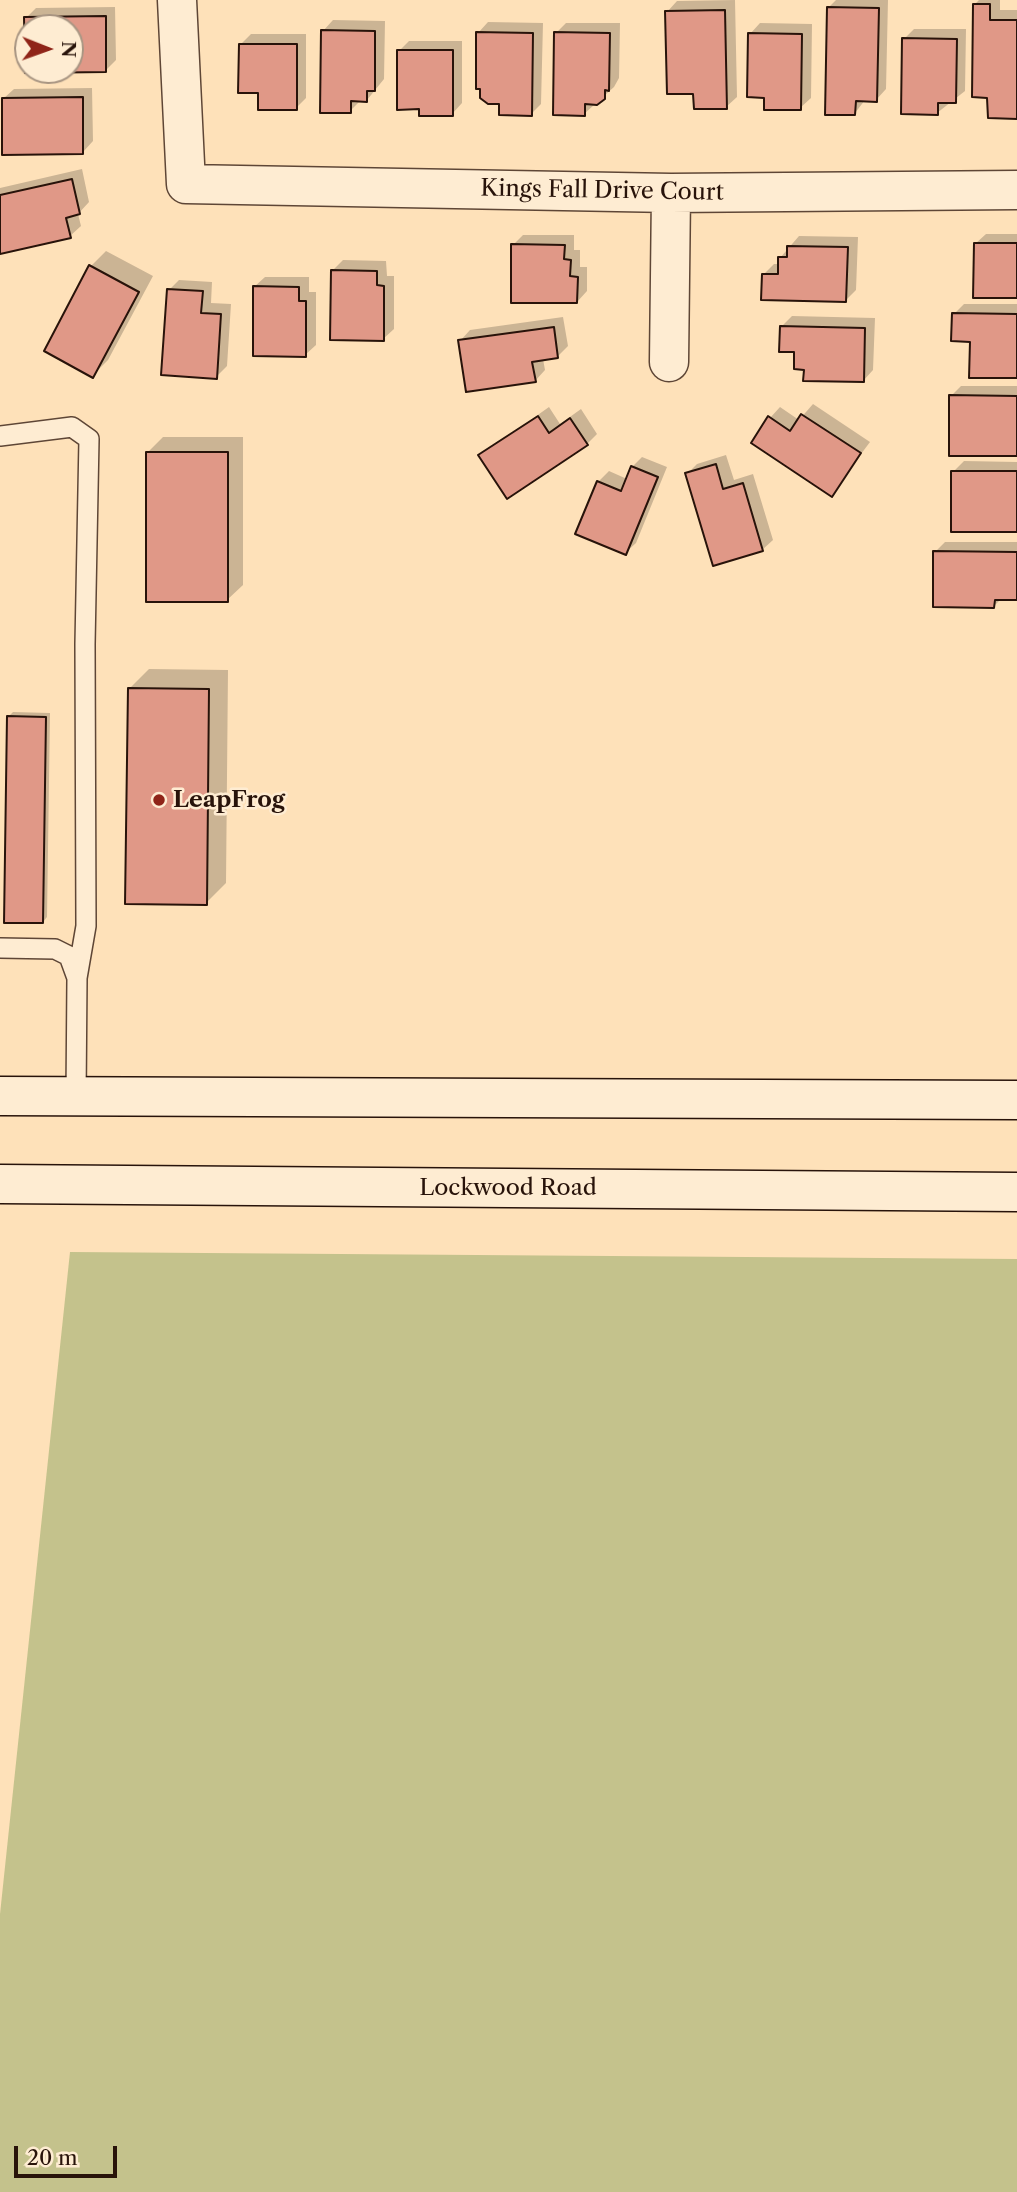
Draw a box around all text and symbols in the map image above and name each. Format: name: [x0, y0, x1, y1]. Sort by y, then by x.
north arrow: [14, 14, 84, 84]
text: N: [57, 41, 80, 58]
street label: Kings Fall Drive Court: [480, 175, 724, 207]
place label: LeapFrog: [173, 786, 285, 814]
marker: LeapFrog: [151, 792, 167, 808]
street label: Lockwood Road: [419, 1174, 597, 1202]
scale bar: [18, 2132, 121, 2176]
text: 20 m: [27, 2145, 78, 2170]

